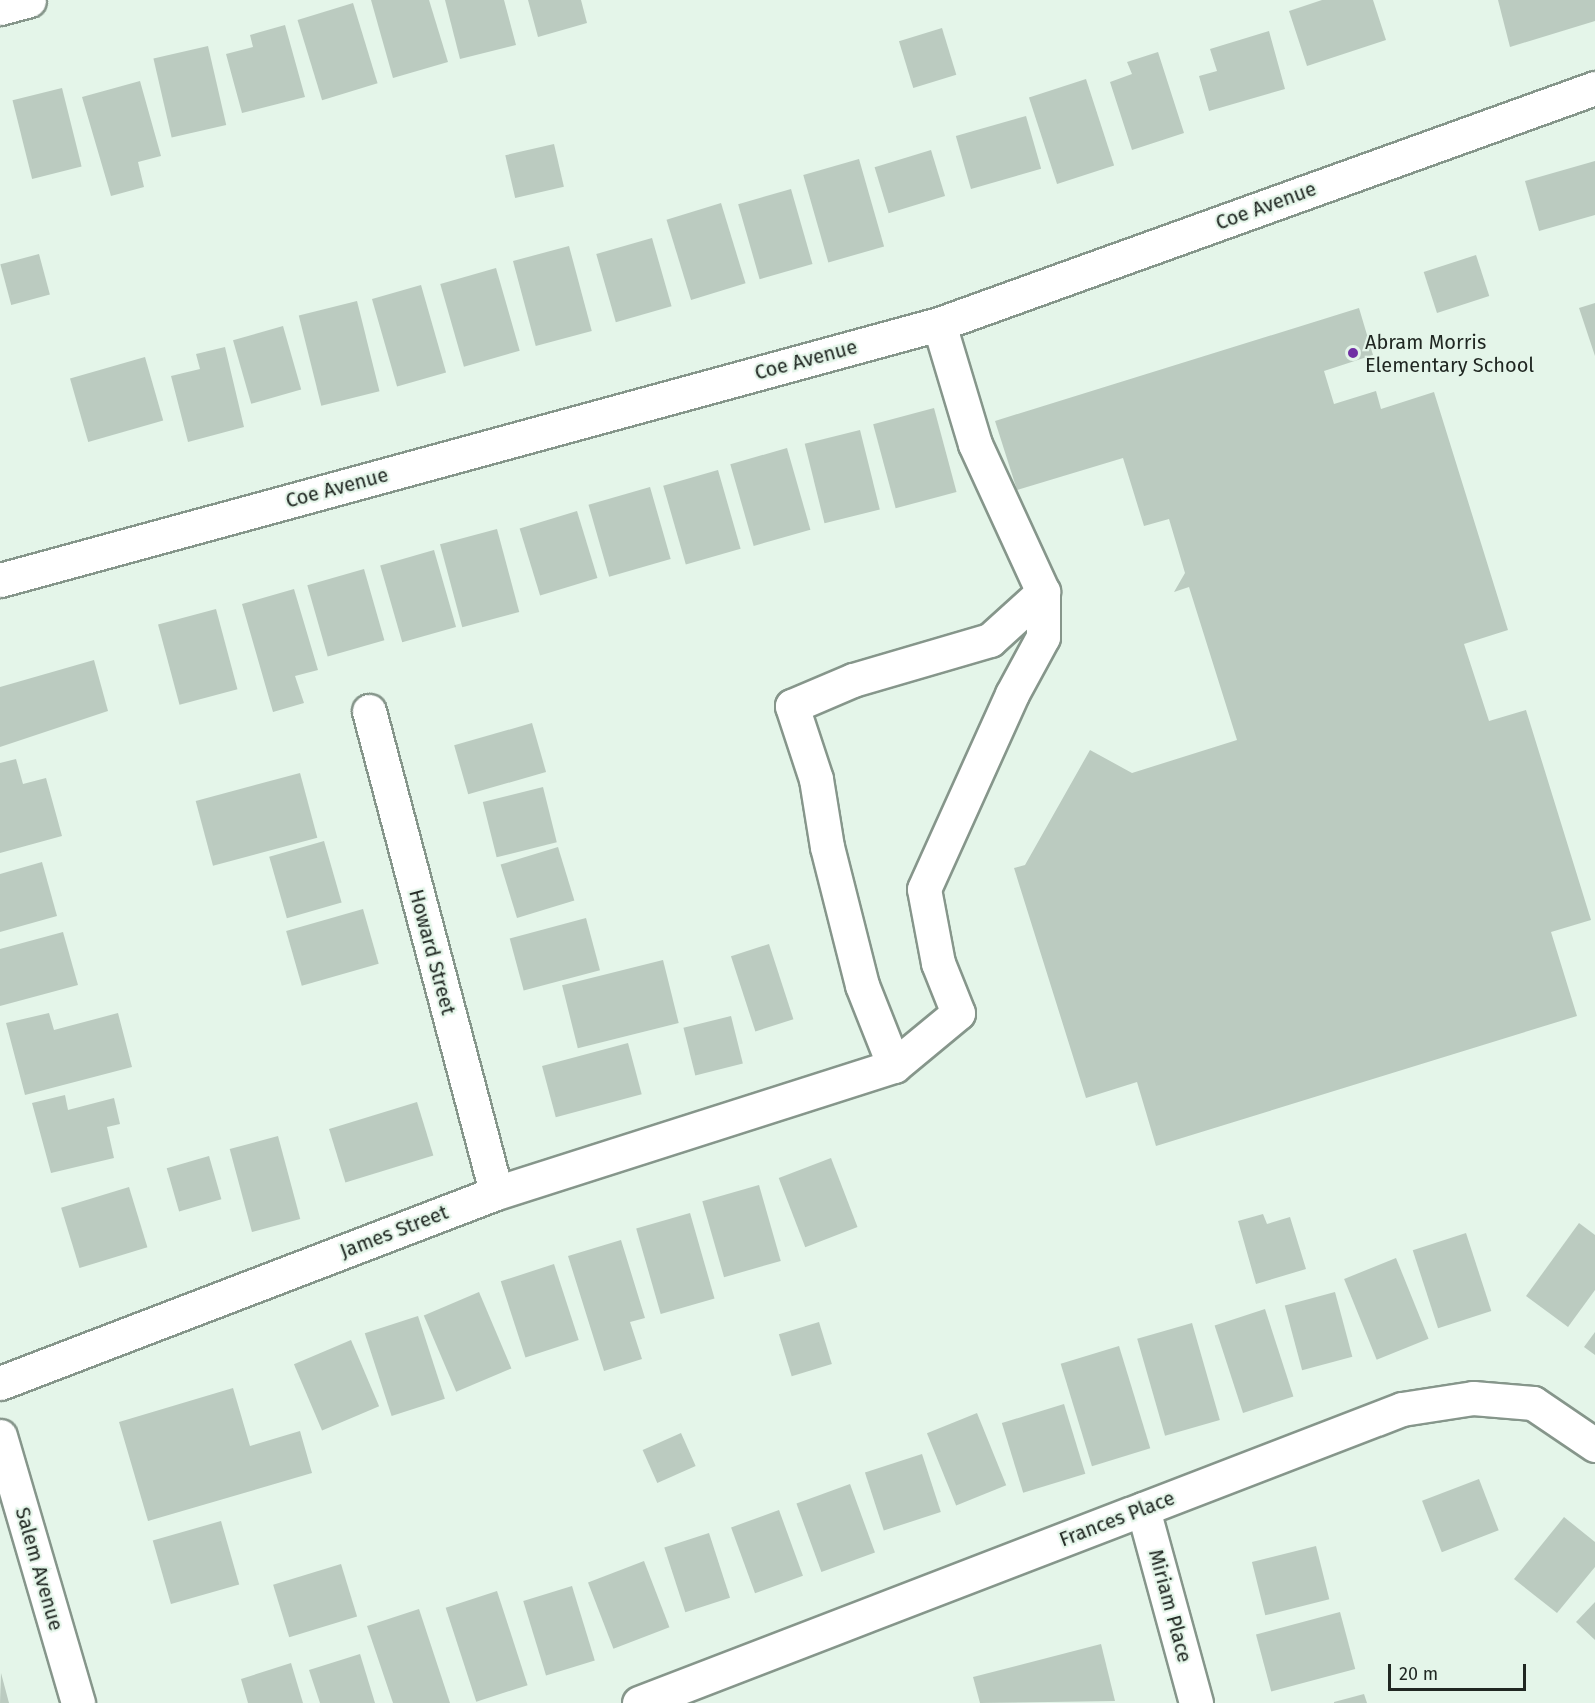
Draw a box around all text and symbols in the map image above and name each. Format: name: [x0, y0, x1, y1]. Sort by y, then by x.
street label: Coe Avenue: [1213, 177, 1319, 235]
place label: Abram Morris Elementary School: [1365, 330, 1534, 377]
street label: Coe Avenue: [752, 335, 860, 385]
marker: Abram Morris Elementary School: [1346, 346, 1360, 360]
street label: Coe Avenue: [283, 463, 391, 513]
street label: Howard Street: [404, 887, 460, 1017]
street label: James Street: [337, 1200, 451, 1264]
street label: Frances Place: [1056, 1486, 1178, 1552]
street label: Salem Avenue: [10, 1505, 68, 1633]
street label: Miriam Place: [1143, 1547, 1197, 1665]
scale bar: [1391, 1652, 1529, 1690]
text: 20 m: [1399, 1663, 1438, 1685]

